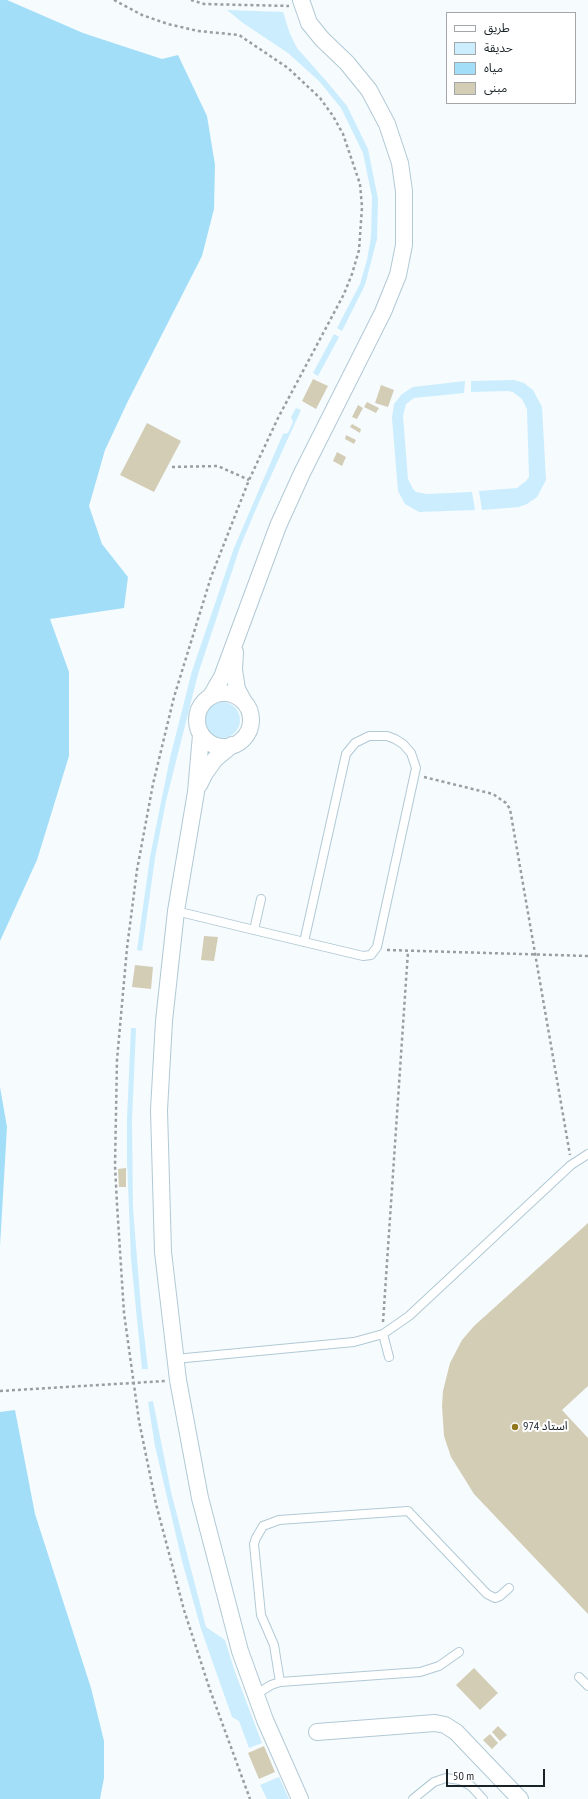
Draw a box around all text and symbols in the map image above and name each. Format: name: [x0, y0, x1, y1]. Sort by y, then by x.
legend: [446, 12, 576, 104]
text: طريق: [484, 20, 510, 35]
text: حديقة: [484, 40, 513, 55]
text: مياه: [484, 60, 503, 75]
text: مبنى: [484, 80, 507, 95]
place label: استاد 974: [523, 1420, 568, 1434]
marker: استاد 974: [510, 1422, 520, 1432]
scale bar: [448, 1761, 547, 1787]
text: 50 m: [453, 1768, 474, 1783]

